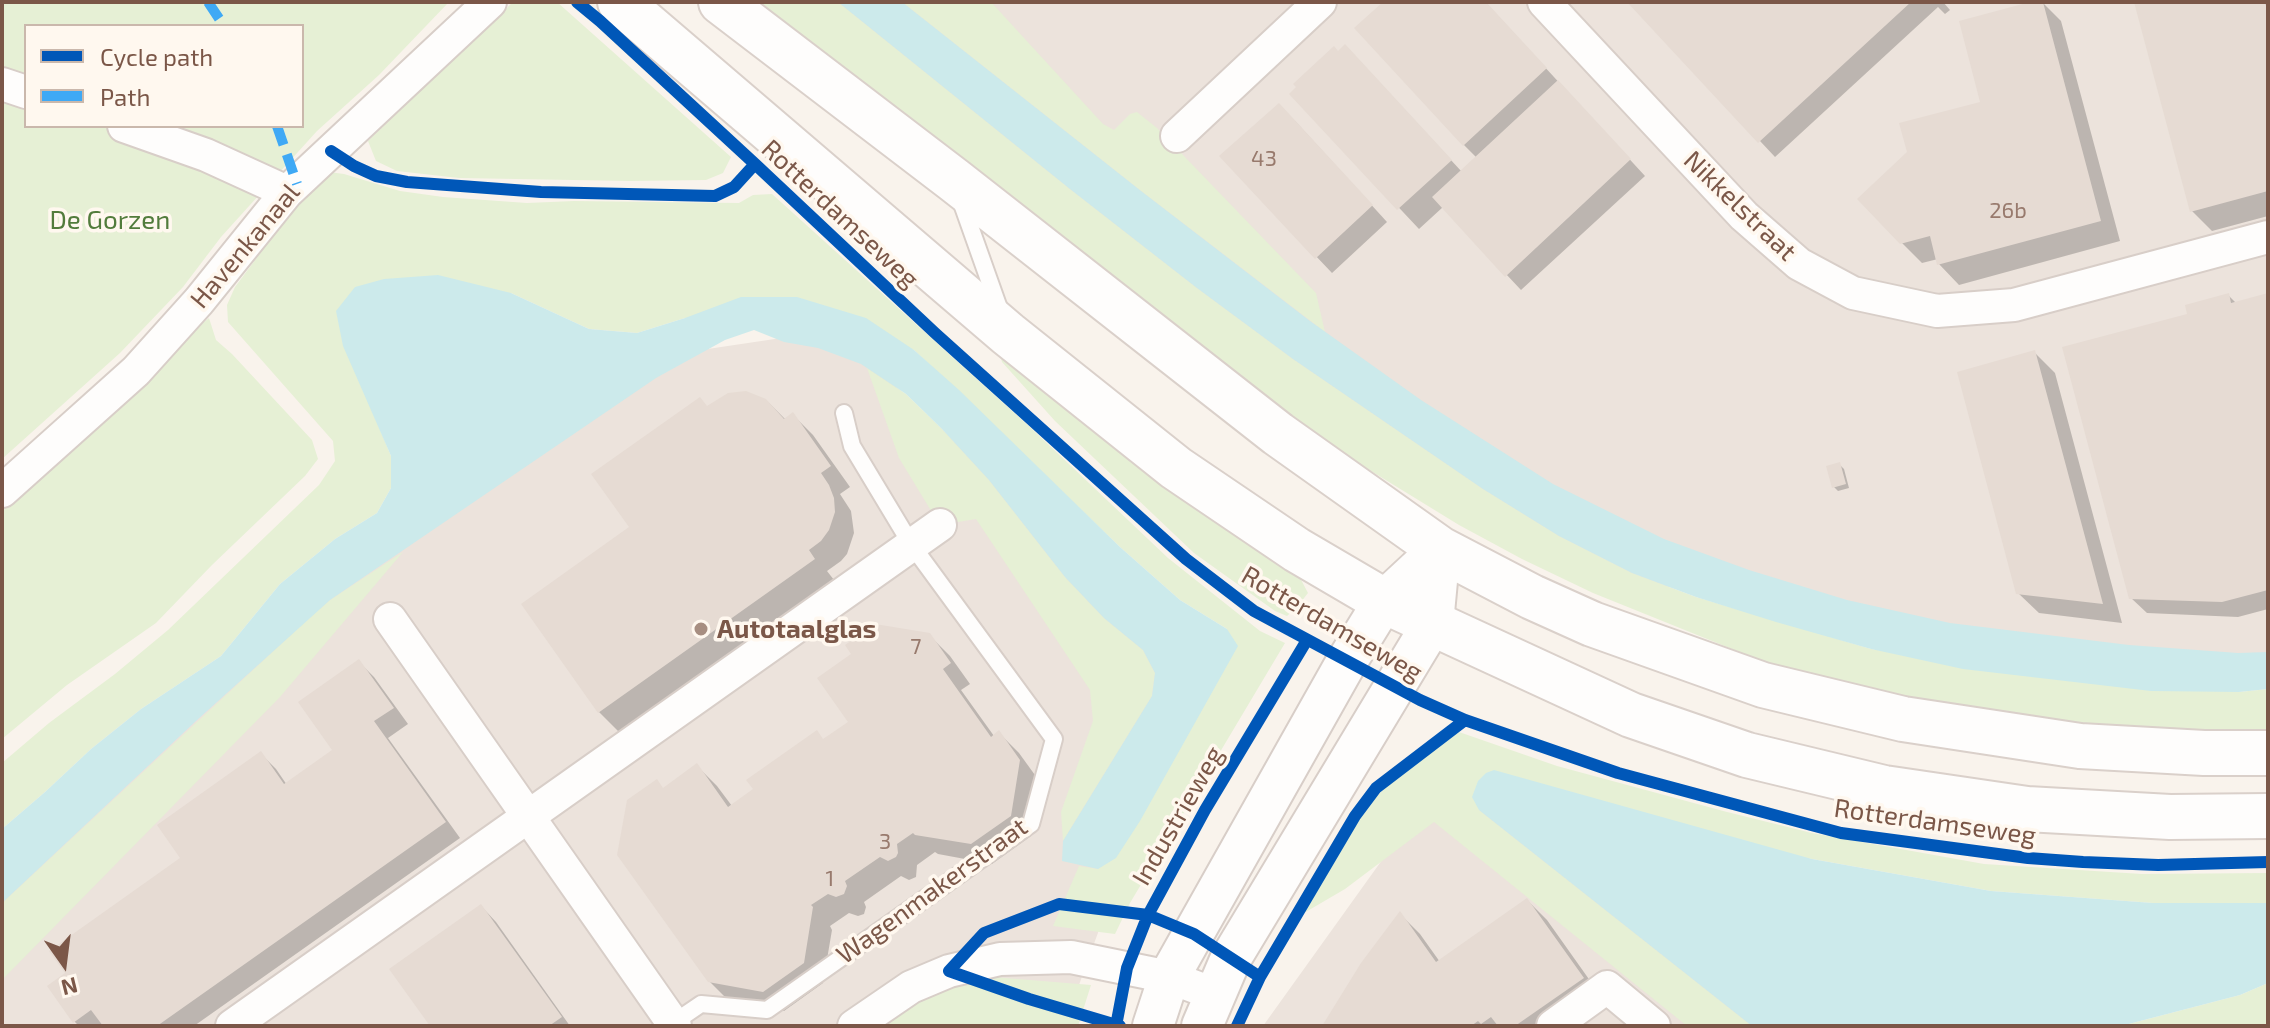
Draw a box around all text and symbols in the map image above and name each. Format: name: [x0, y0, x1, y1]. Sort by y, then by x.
legend: [24, 24, 304, 128]
text: Cycle path: [100, 42, 213, 71]
text: Path: [100, 82, 150, 111]
street label: Rotterdamseweg: [755, 133, 925, 295]
street label: Nikkelstraat: [1677, 145, 1803, 267]
house number: 43: [1251, 146, 1277, 172]
street label: Havenkanaal: [184, 177, 306, 315]
house number: 26b: [1989, 198, 2027, 224]
park label: De Gorzen: [50, 204, 170, 236]
street label: Rotterdamseweg: [1236, 560, 1428, 688]
place label: Autotaalglas: [717, 613, 876, 645]
marker: Autotaalglas: [692, 620, 710, 638]
house number: 7: [910, 634, 922, 660]
street label: Industrieweg: [1126, 741, 1230, 891]
street label: Rotterdamseweg: [1832, 792, 2038, 852]
street label: Wagenmakerstraat: [830, 811, 1034, 971]
house number: 3: [879, 829, 891, 855]
house number: 1: [826, 866, 834, 892]
north arrow: [24, 924, 104, 1004]
text: N: [59, 973, 81, 1002]

